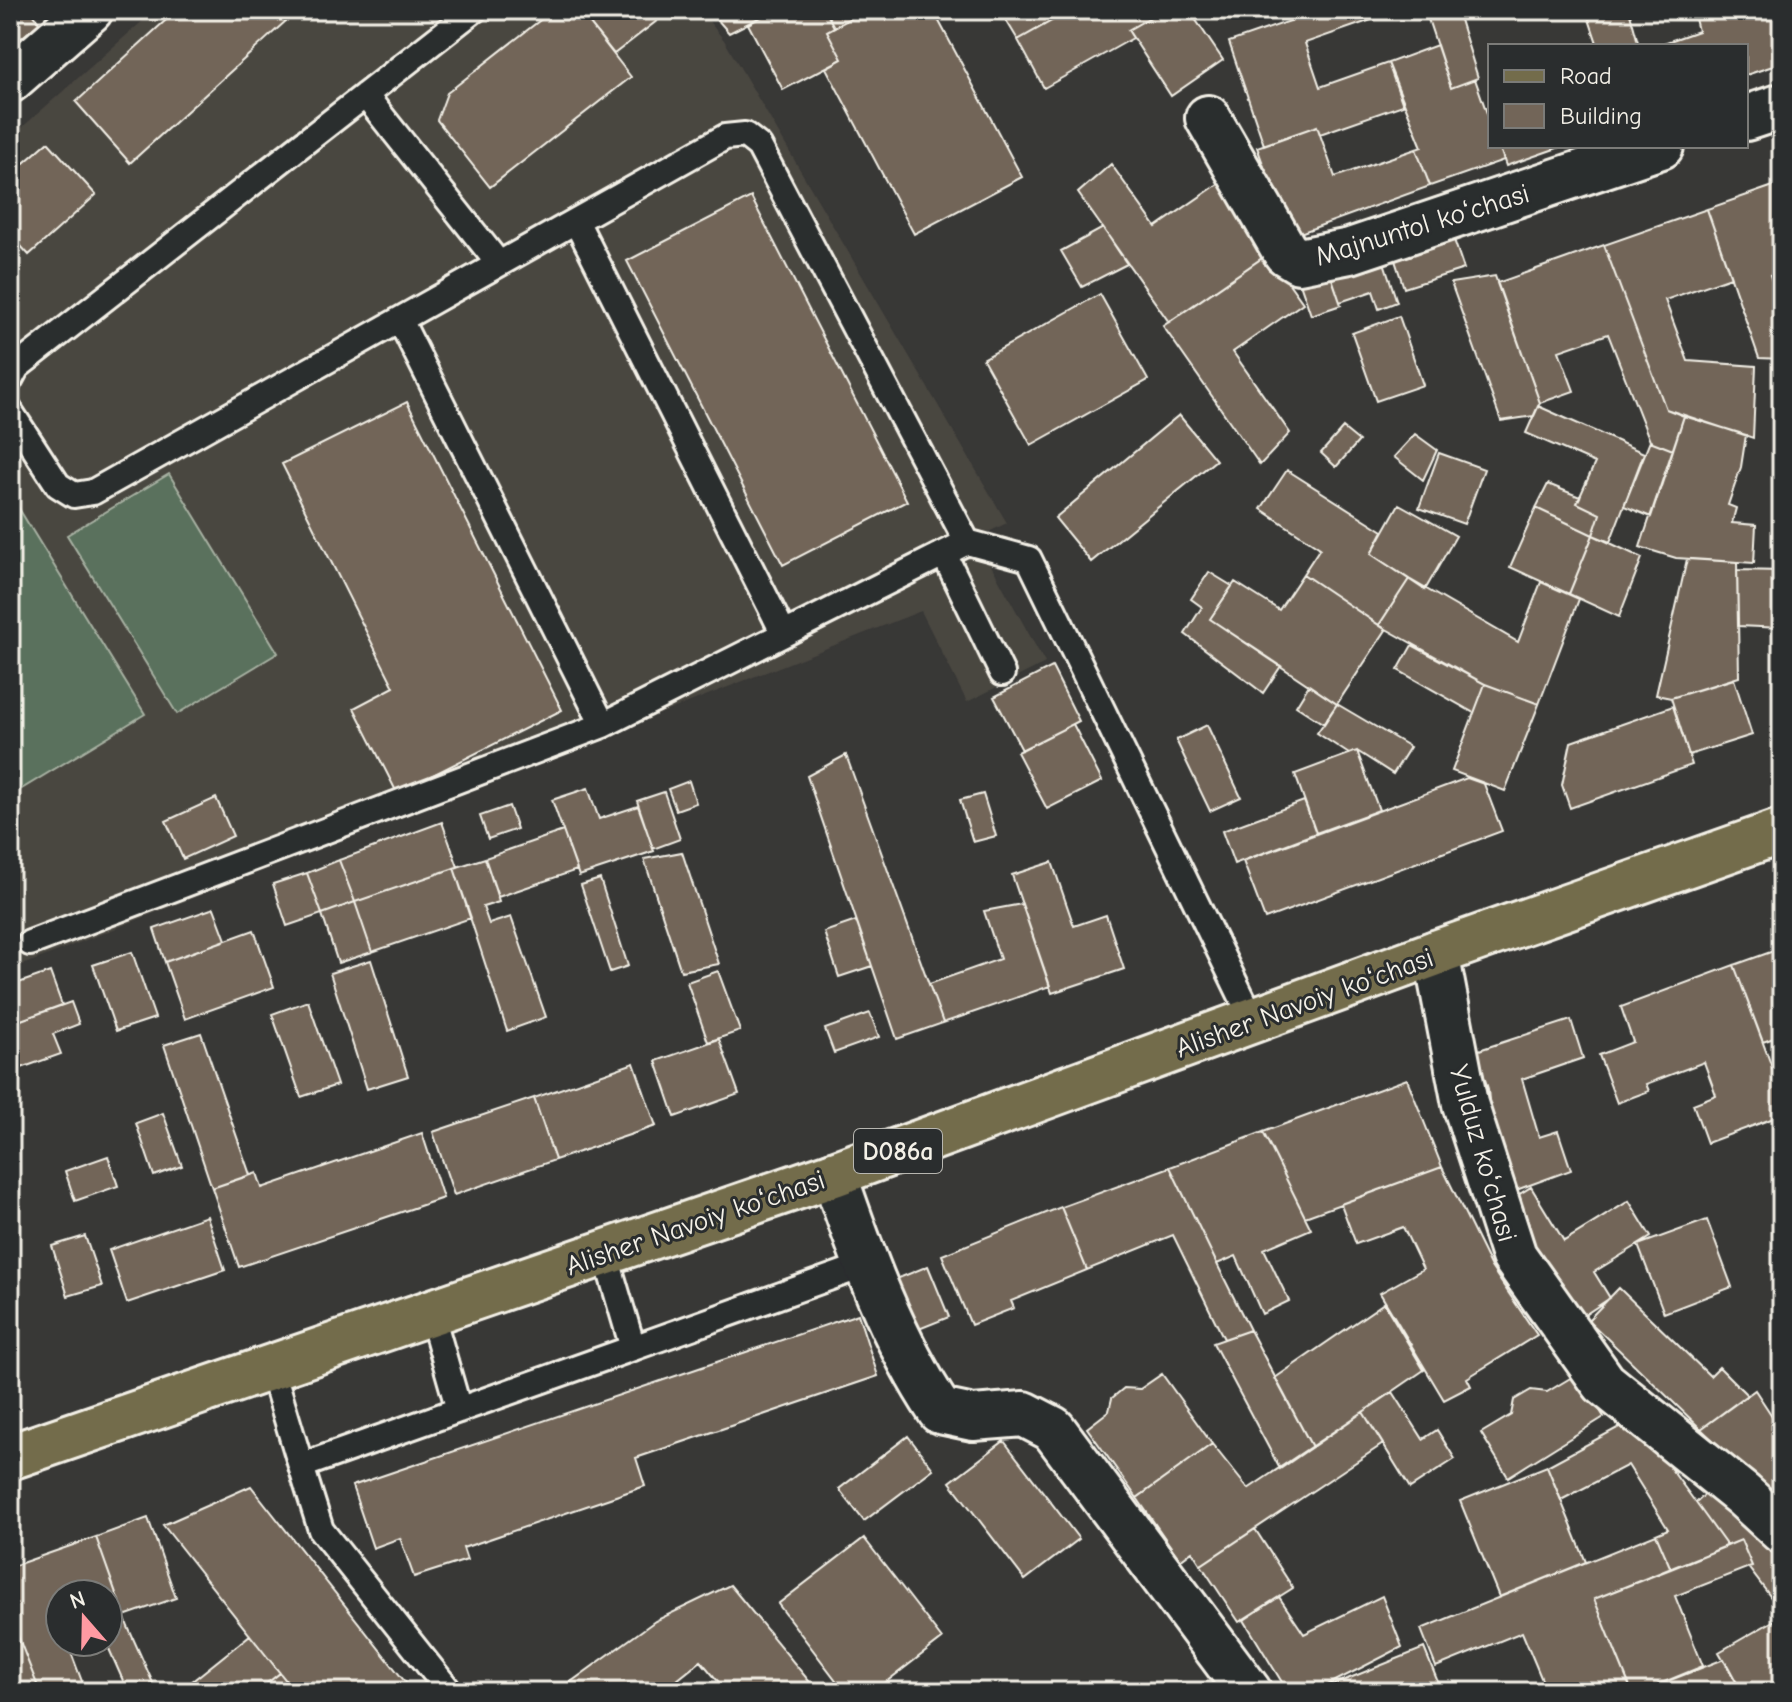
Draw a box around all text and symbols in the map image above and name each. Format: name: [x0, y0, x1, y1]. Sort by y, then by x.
legend: [1488, 44, 1748, 148]
text: Road: [1560, 62, 1612, 90]
text: Building: [1560, 102, 1642, 130]
street label: Majnuntol koʻchasi: [1311, 177, 1533, 273]
street label: Alisher Navoiy koʻchasi: [1171, 941, 1438, 1064]
street label: Yulduz koʻchasi: [1442, 1061, 1524, 1245]
road number: D086a: [854, 1129, 942, 1173]
street label: Alisher Navoiy koʻchasi: [562, 1164, 829, 1282]
north arrow: [44, 1578, 124, 1658]
text: N: [66, 1585, 89, 1615]

